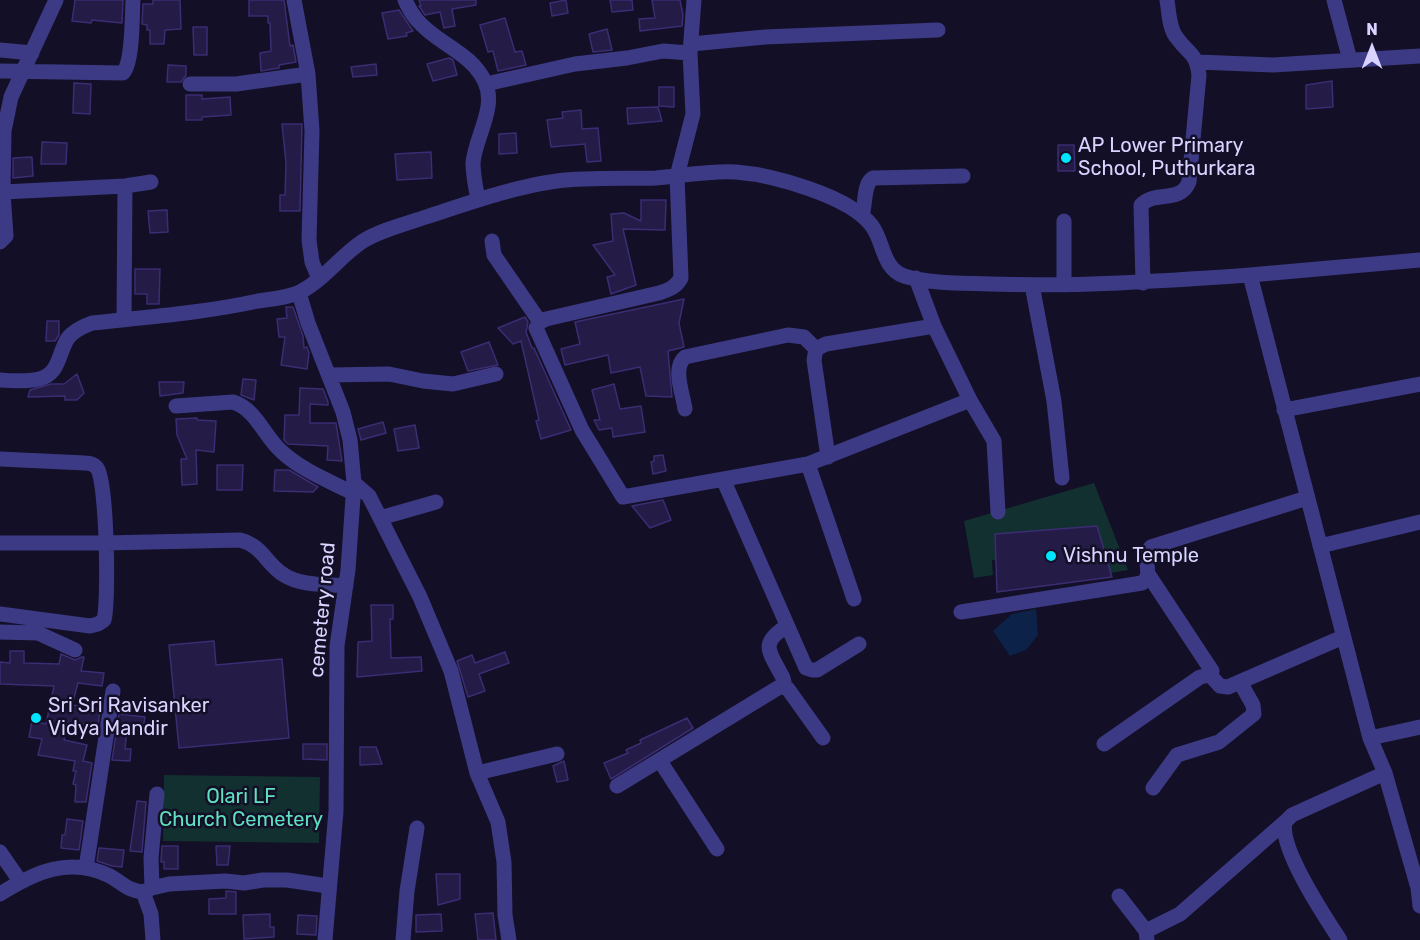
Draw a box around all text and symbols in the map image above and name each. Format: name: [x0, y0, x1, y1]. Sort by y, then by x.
north arrow: [1342, 18, 1402, 78]
text: N: [1366, 20, 1378, 39]
place label: AP Lower Primary School, Puthurkara: [1078, 134, 1256, 181]
marker: AP Lower Primary School, Puthurkara: [1059, 151, 1073, 165]
street label: cemetery road: [305, 541, 341, 679]
place label: Vishnu Temple: [1063, 544, 1199, 568]
marker: Vishnu Temple: [1044, 549, 1058, 563]
place label: Sri Sri Ravisanker Vidya Mandir: [48, 694, 209, 741]
marker: Sri Sri Ravisanker Vidya Mandir: [29, 711, 43, 725]
park label: Olari LF Church Cemetery: [159, 785, 323, 832]

